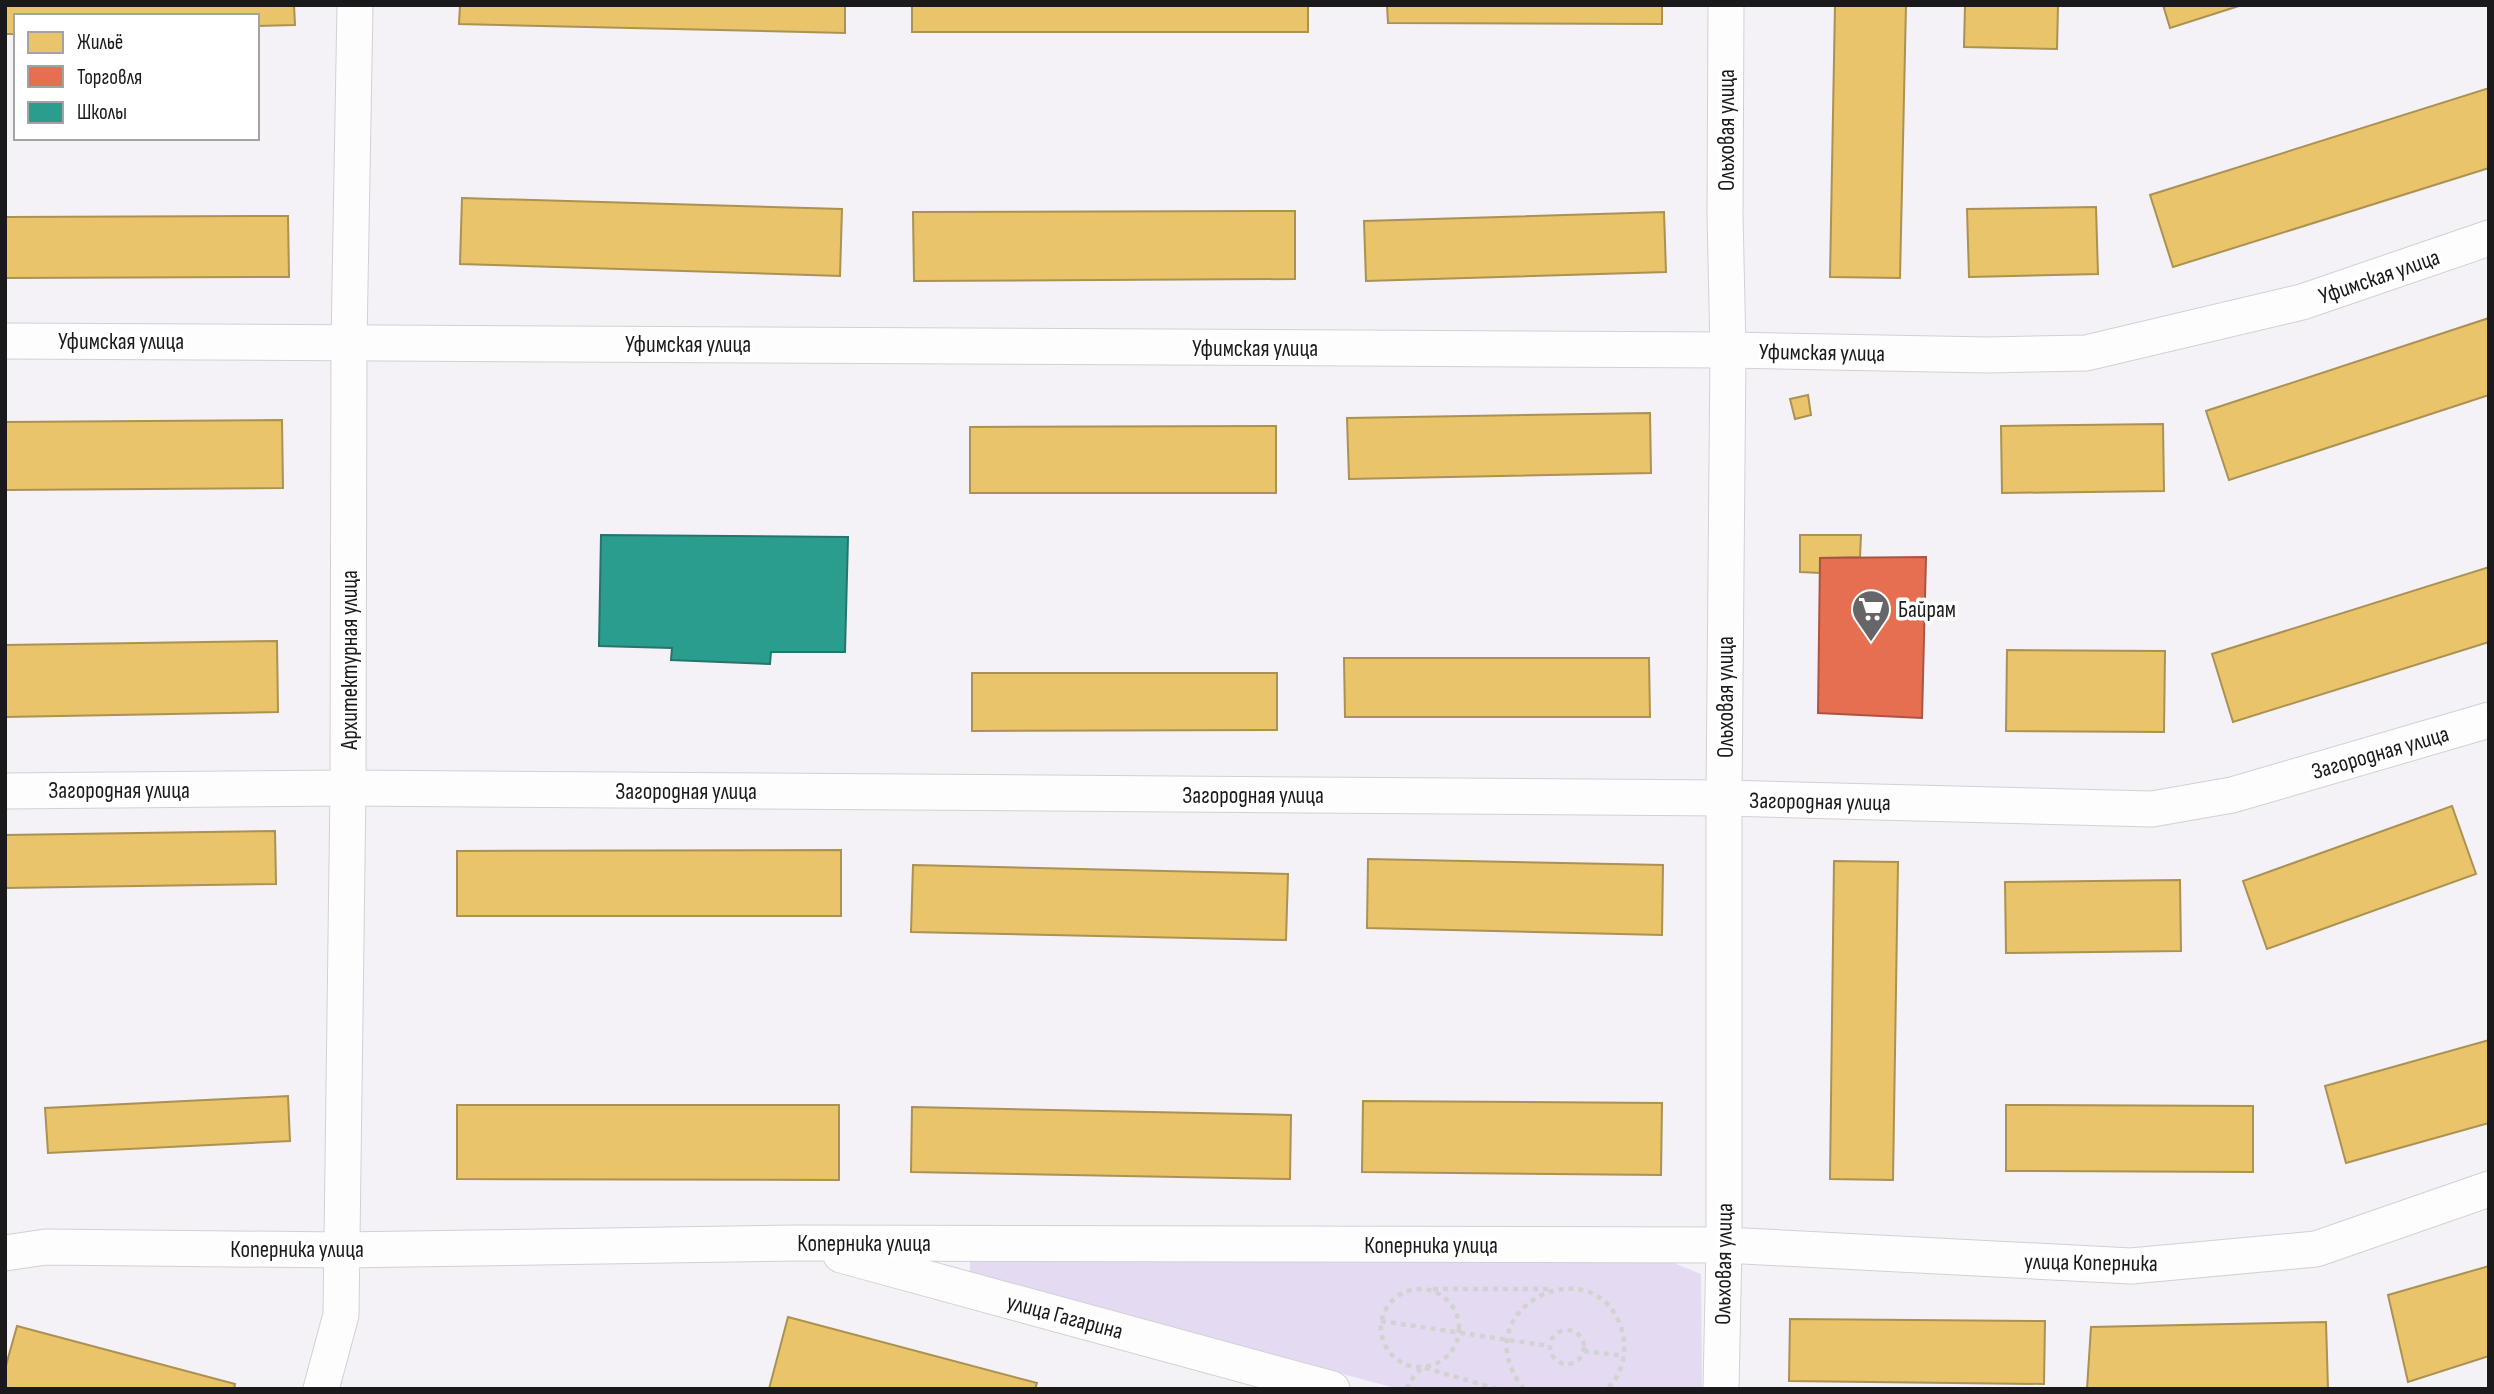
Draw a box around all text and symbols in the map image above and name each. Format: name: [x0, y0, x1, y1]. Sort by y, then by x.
legend: [14, 14, 259, 140]
text: Жильё: [77, 30, 123, 55]
text: Торговля: [77, 65, 142, 90]
street label: Ольховая улица: [1713, 69, 1741, 191]
text: Школы: [77, 100, 127, 125]
street label: Уфимская улица: [2315, 243, 2444, 311]
street label: Уфимская улица: [58, 328, 184, 356]
street label: Уфимская улица: [625, 331, 751, 359]
street label: Уфимская улица: [1192, 335, 1318, 363]
street label: Уфимская улица: [1759, 338, 1885, 368]
street label: Архитектурная улица: [336, 570, 364, 751]
supermarket icon: Байрам: [1850, 588, 1892, 643]
place label: Байрам: [1898, 596, 1956, 624]
street label: Ольховая улица: [1712, 636, 1740, 758]
street label: Загородная улица: [2308, 720, 2452, 786]
street label: Загородная улица: [48, 777, 190, 805]
street label: Загородная улица: [615, 778, 757, 806]
street label: Загородная улица: [1182, 782, 1324, 810]
street label: Загородная улица: [1749, 787, 1891, 817]
street label: Ольховая улица: [1709, 1203, 1739, 1325]
street label: Коперника улица: [797, 1230, 931, 1258]
street label: Коперника улица: [1364, 1232, 1498, 1260]
street label: Коперника улица: [230, 1236, 364, 1264]
street label: улица Коперника: [2024, 1248, 2158, 1278]
street label: улица Гагарина: [1004, 1288, 1126, 1346]

